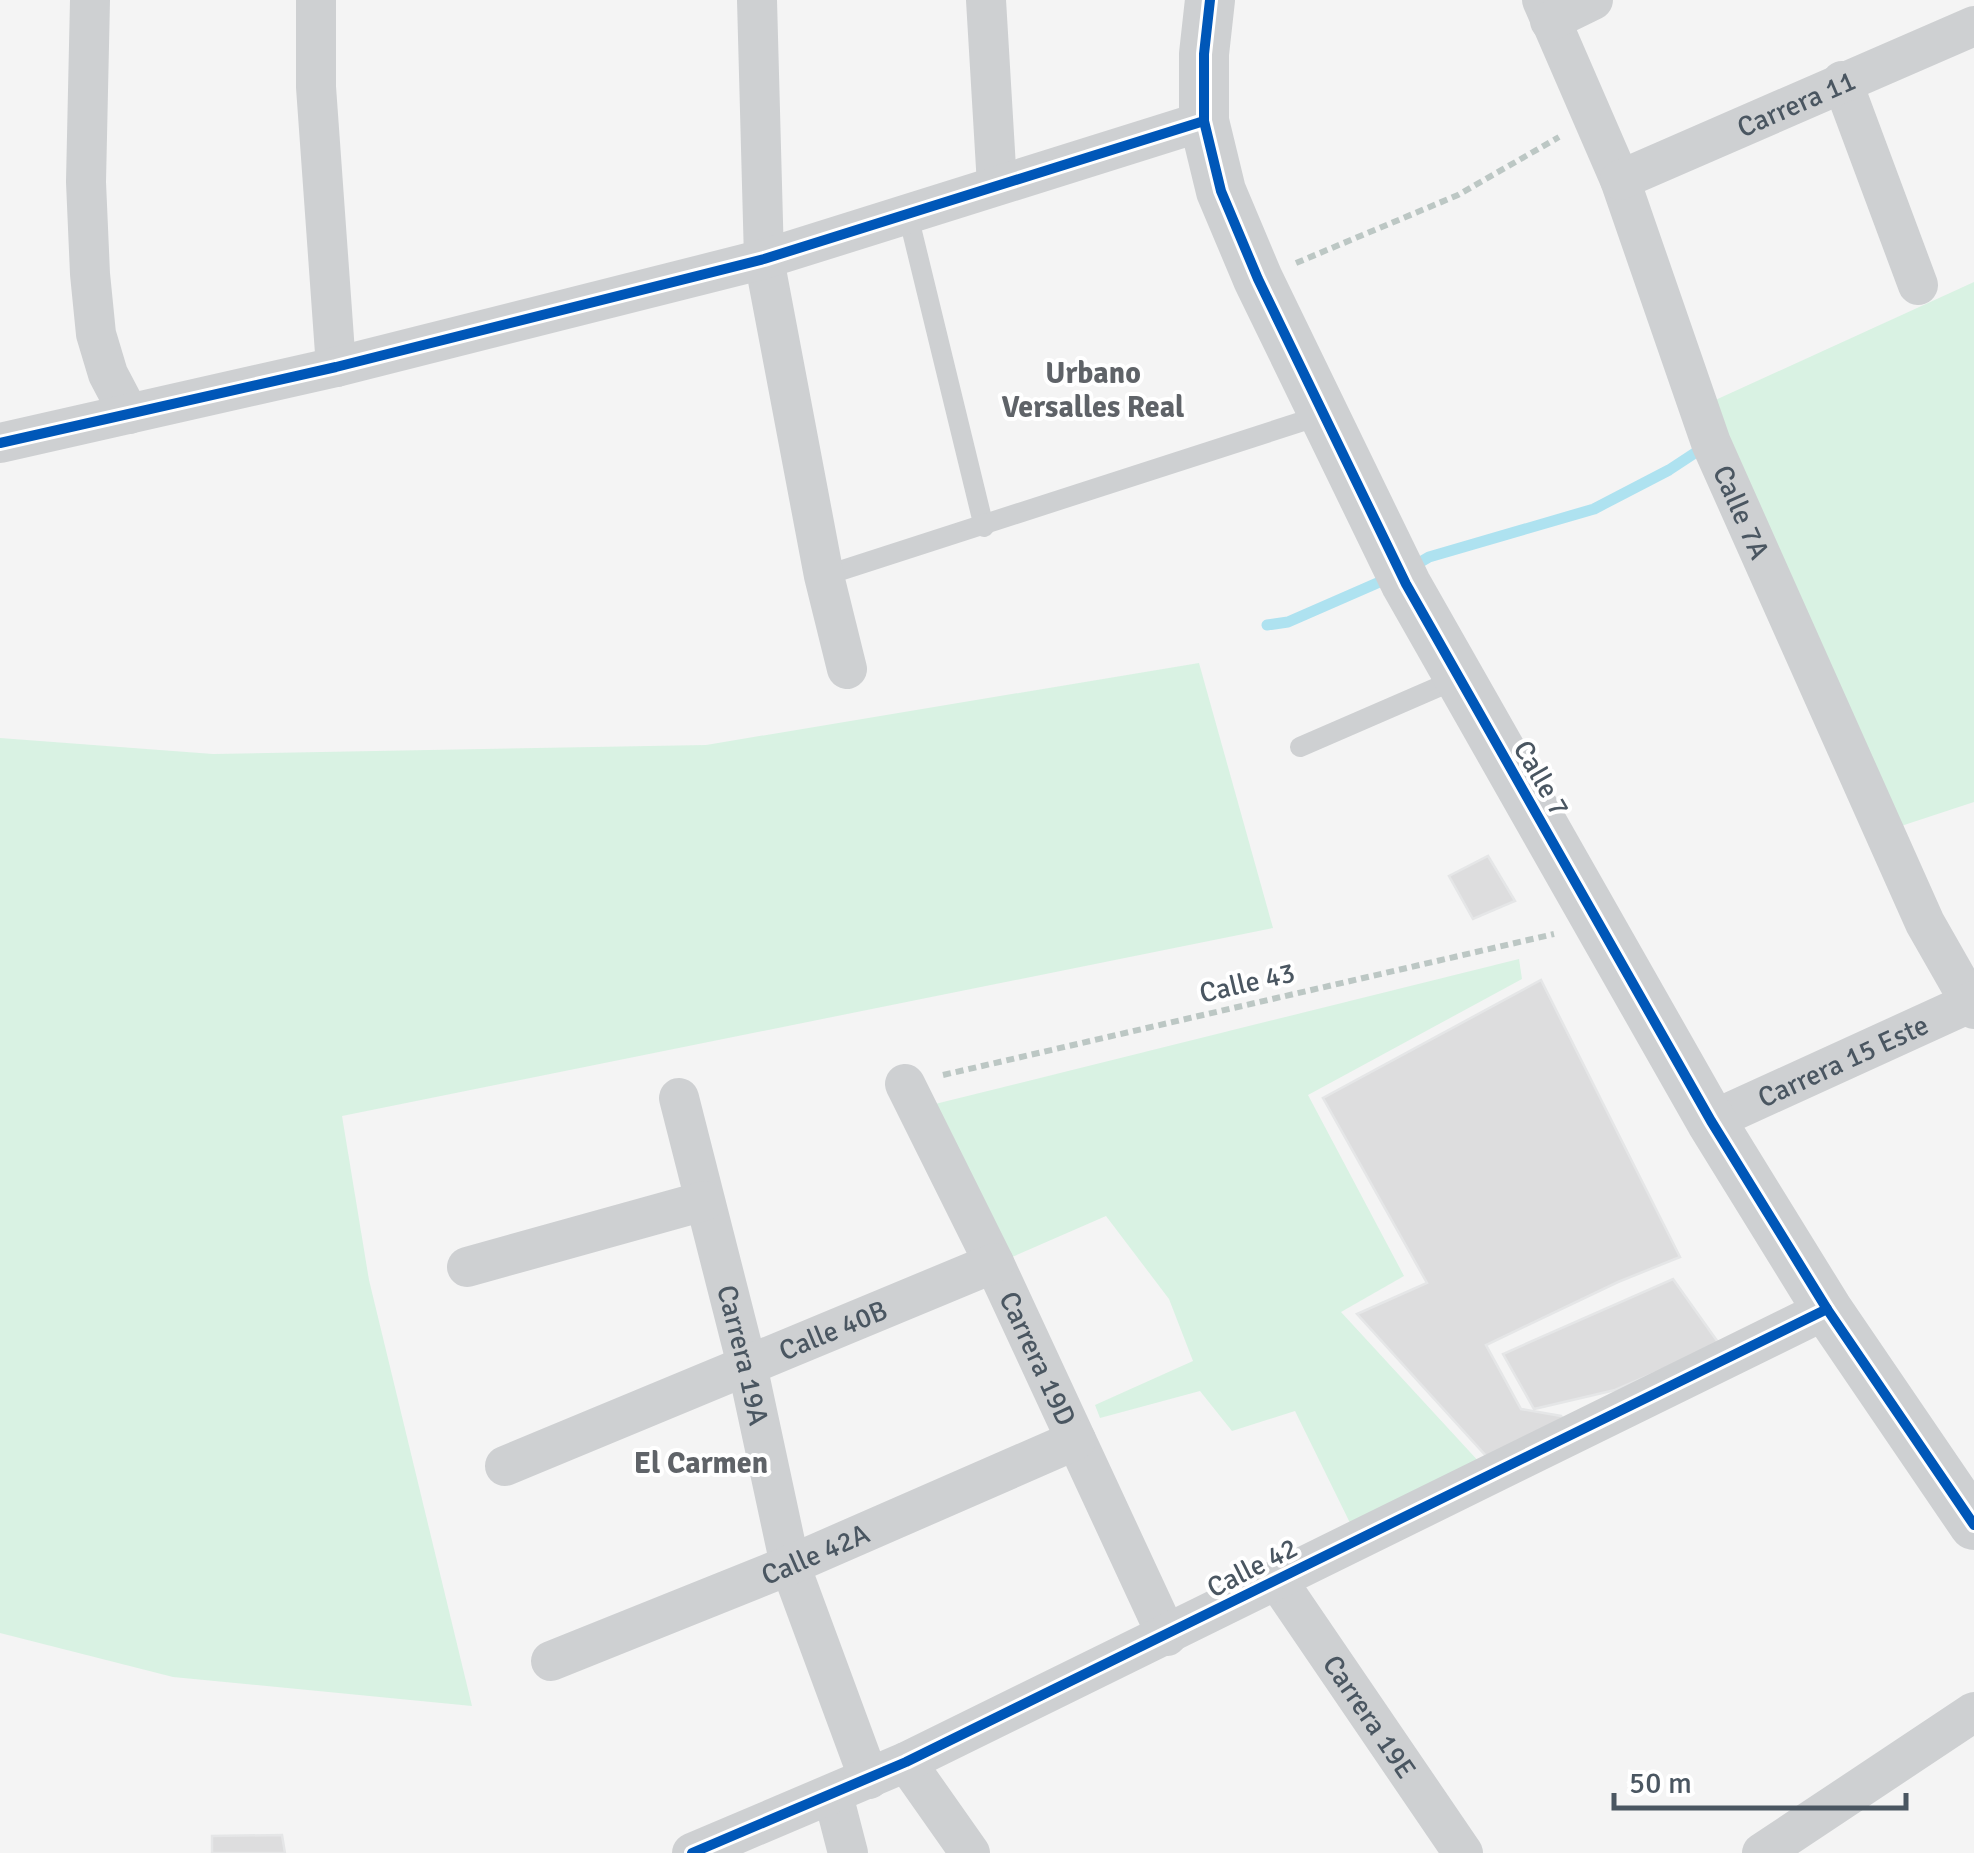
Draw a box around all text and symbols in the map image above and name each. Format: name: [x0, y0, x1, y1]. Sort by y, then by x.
street label: Carrera 11: [1732, 64, 1861, 145]
district label: Urbano Versalles Real: [1002, 355, 1184, 426]
street label: Calle 7A: [1705, 460, 1777, 565]
street label: Calle 7: [1506, 734, 1576, 823]
street label: Calle 43: [1196, 955, 1298, 1010]
street label: Carrera 15 Este: [1753, 1008, 1934, 1115]
street label: Carrera 19A: [709, 1282, 775, 1428]
street label: Carrera 19D: [992, 1286, 1083, 1431]
street label: Calle 40B: [774, 1293, 893, 1368]
district label: El Carmen: [634, 1445, 768, 1482]
street label: Calle 42A: [756, 1516, 875, 1593]
street label: Calle 42: [1201, 1531, 1303, 1605]
street label: Carrera 19E: [1315, 1649, 1423, 1785]
scale bar: [1614, 1748, 1906, 1810]
text: 50 m: [1629, 1765, 1692, 1802]

